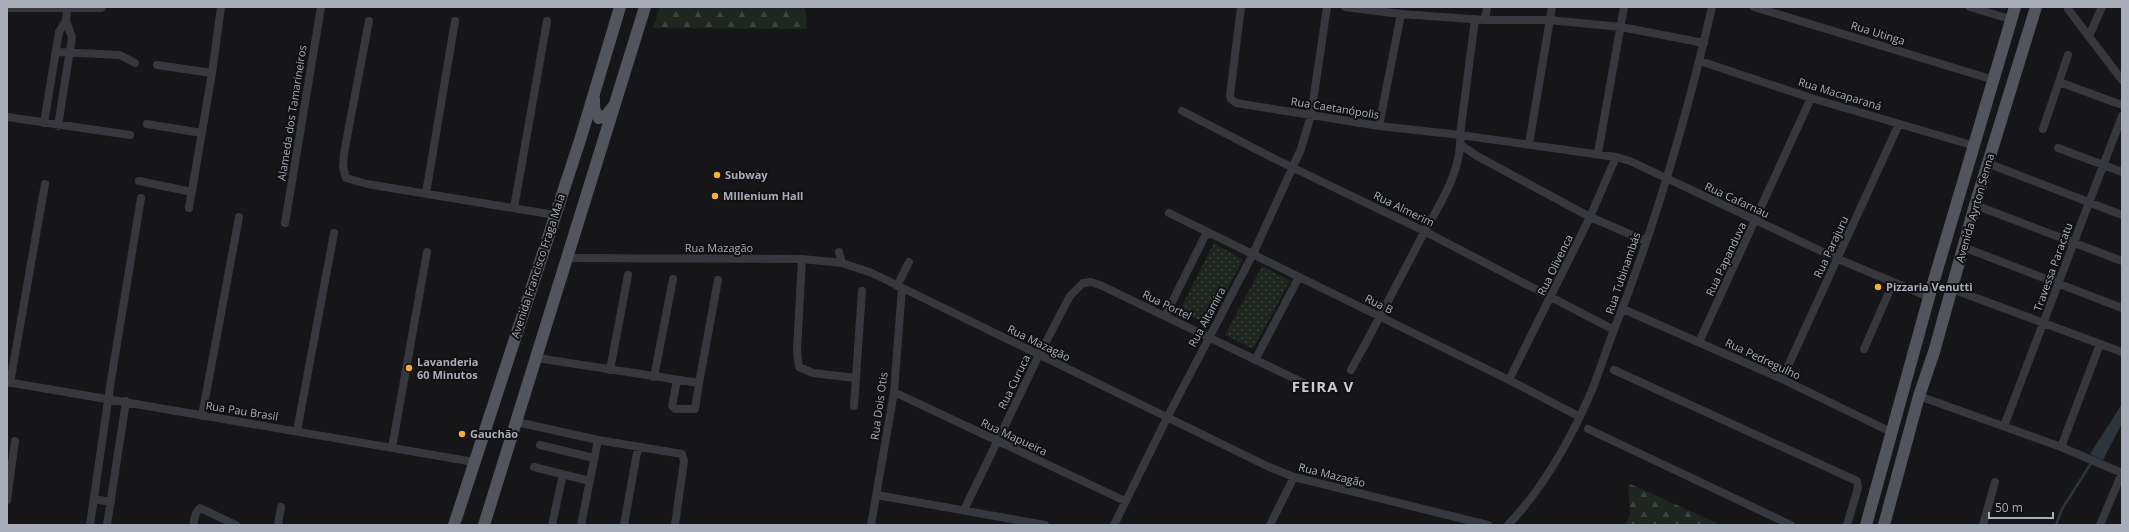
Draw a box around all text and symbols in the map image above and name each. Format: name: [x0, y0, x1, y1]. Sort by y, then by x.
street label: Rua Utinga: [1849, 17, 1907, 48]
street label: Alameda dos Tamarineiros: [273, 44, 310, 182]
street label: Rua Macaparaná: [1797, 74, 1884, 113]
street label: Rua Caetanópolis: [1290, 93, 1380, 122]
street label: Avenida Ayrton Senna: [1952, 152, 1997, 264]
place label: Subway: [725, 167, 768, 182]
marker: Subway: [712, 170, 722, 180]
street label: Rua Cafarnau: [1703, 178, 1772, 221]
street label: Rua Almerim: [1371, 187, 1437, 230]
place label: MIllenium Hall: [723, 188, 803, 203]
marker: MIllenium Hall: [710, 191, 720, 201]
street label: Avenida Francisco Fraga Maia: [507, 192, 568, 340]
street label: Rua Parajuru: [1810, 213, 1851, 280]
street label: Rua Papanduva: [1702, 219, 1749, 298]
street label: Travessa Paracatu: [2030, 220, 2076, 313]
street label: Rua Tubinambás: [1601, 230, 1644, 316]
street label: Rua Olivenca: [1533, 232, 1576, 298]
street label: Rua Mazagão: [685, 240, 754, 255]
place label: Pizzaria Venutti: [1886, 279, 1973, 294]
marker: Pizzaria Venutti: [1873, 282, 1883, 292]
street label: Rua Altamira: [1184, 284, 1229, 349]
street label: Rua Portel: [1140, 286, 1194, 323]
street label: Rua B: [1363, 290, 1396, 317]
street label: Rua Mazagão: [1005, 321, 1074, 364]
street label: Rua Pedregulho: [1723, 335, 1804, 383]
street label: Rua Curuca: [994, 352, 1033, 411]
place label: Lavanderia 60 Minutos: [417, 354, 478, 382]
marker: Lavanderia 60 Minutos: [404, 363, 414, 373]
street label: Rua Dois Otis: [866, 371, 891, 441]
district label: FEIRA V: [1292, 376, 1354, 396]
street label: Rua Pau Brasil: [205, 397, 279, 424]
street label: Rua Mapueira: [979, 415, 1050, 458]
place label: Gauchão: [470, 426, 518, 441]
marker: Gauchão: [457, 429, 467, 439]
street label: Rua Mazagão: [1297, 459, 1368, 490]
scale bar: [1989, 494, 2053, 520]
text: 50 m: [1995, 499, 2023, 516]

